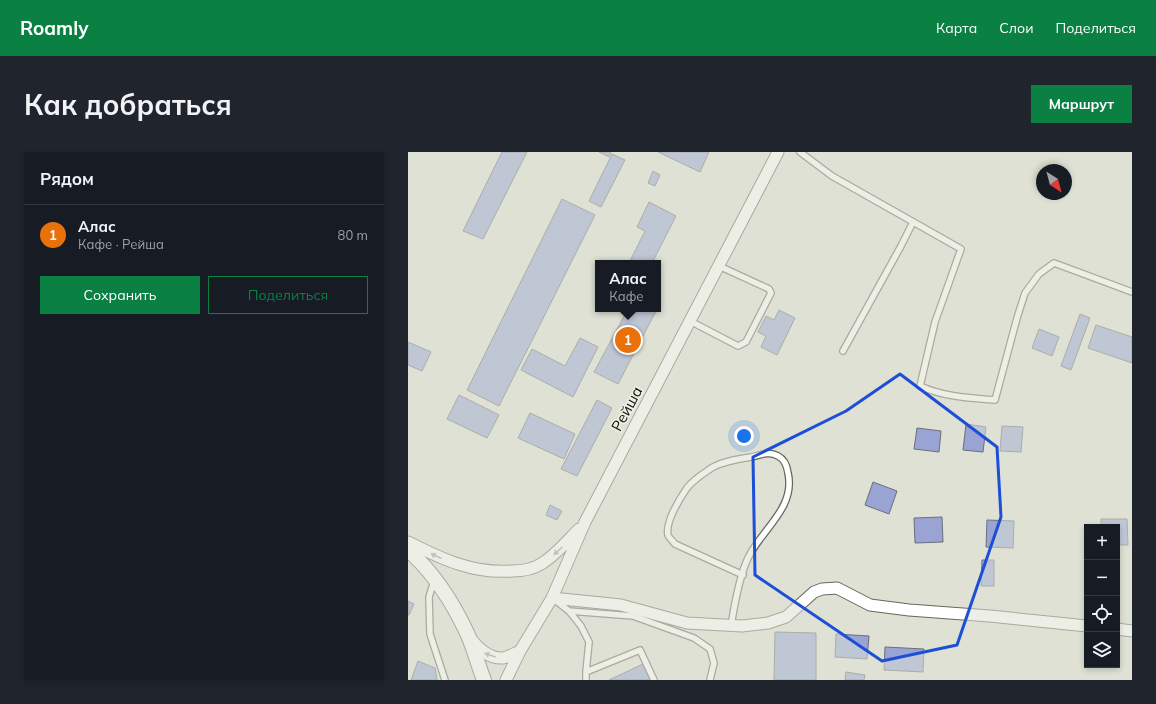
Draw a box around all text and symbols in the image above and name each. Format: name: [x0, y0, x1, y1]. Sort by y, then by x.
text: Roamly: [20, 16, 88, 40]
text: Карта: [936, 19, 977, 37]
text: Слои: [999, 19, 1034, 37]
text: Поделиться: [1056, 19, 1136, 37]
button: Маршрут: [1031, 85, 1132, 123]
text: Как добраться: [24, 87, 232, 122]
north arrow: [1036, 164, 1072, 200]
text: Рядом: [40, 168, 94, 189]
text: Алас: [78, 217, 116, 236]
text: 1: [49, 227, 57, 243]
text: 80 m: [338, 227, 368, 243]
text: Кафе · Рейша: [78, 236, 164, 252]
popup: [595, 260, 661, 312]
text: Алас: [609, 269, 647, 288]
button: Сохранить: [40, 276, 200, 314]
button: Поделиться: [208, 276, 368, 314]
text: Кафе: [609, 288, 643, 304]
pin: 1: [615, 325, 641, 355]
street label: Рейша: [607, 383, 646, 434]
your location: [734, 426, 754, 446]
map controls: [1084, 524, 1120, 668]
button: +: [1084, 524, 1120, 560]
one-way arrow: [553, 546, 563, 555]
one-way arrow: [431, 553, 442, 559]
button: −: [1084, 560, 1120, 596]
button: locate: [1084, 596, 1120, 632]
button: layers: [1084, 632, 1120, 668]
one-way arrow: [484, 651, 496, 657]

